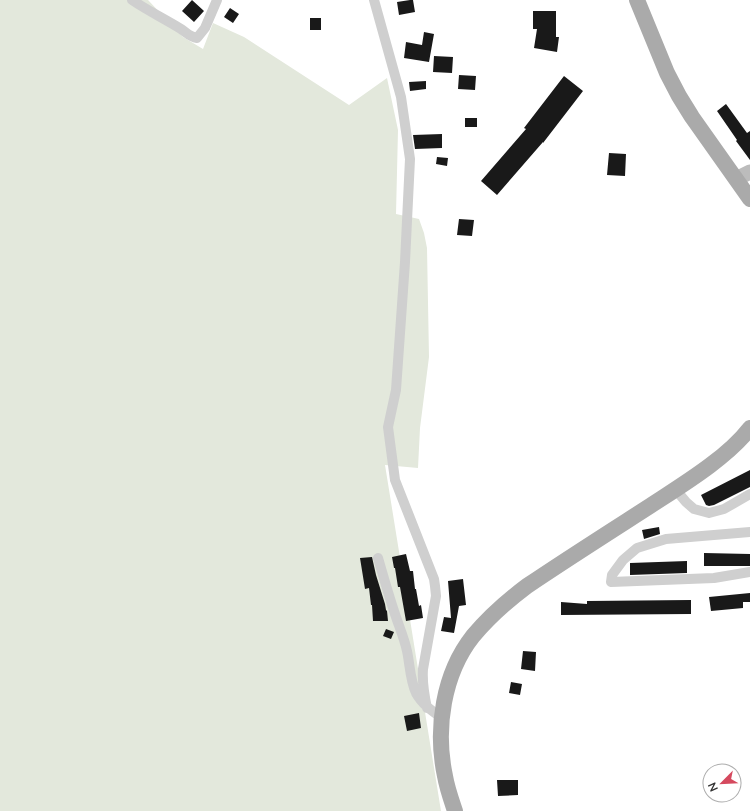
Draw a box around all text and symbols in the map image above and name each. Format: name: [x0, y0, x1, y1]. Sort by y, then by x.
north arrow: [702, 763, 742, 803]
text: N: [705, 781, 720, 794]

